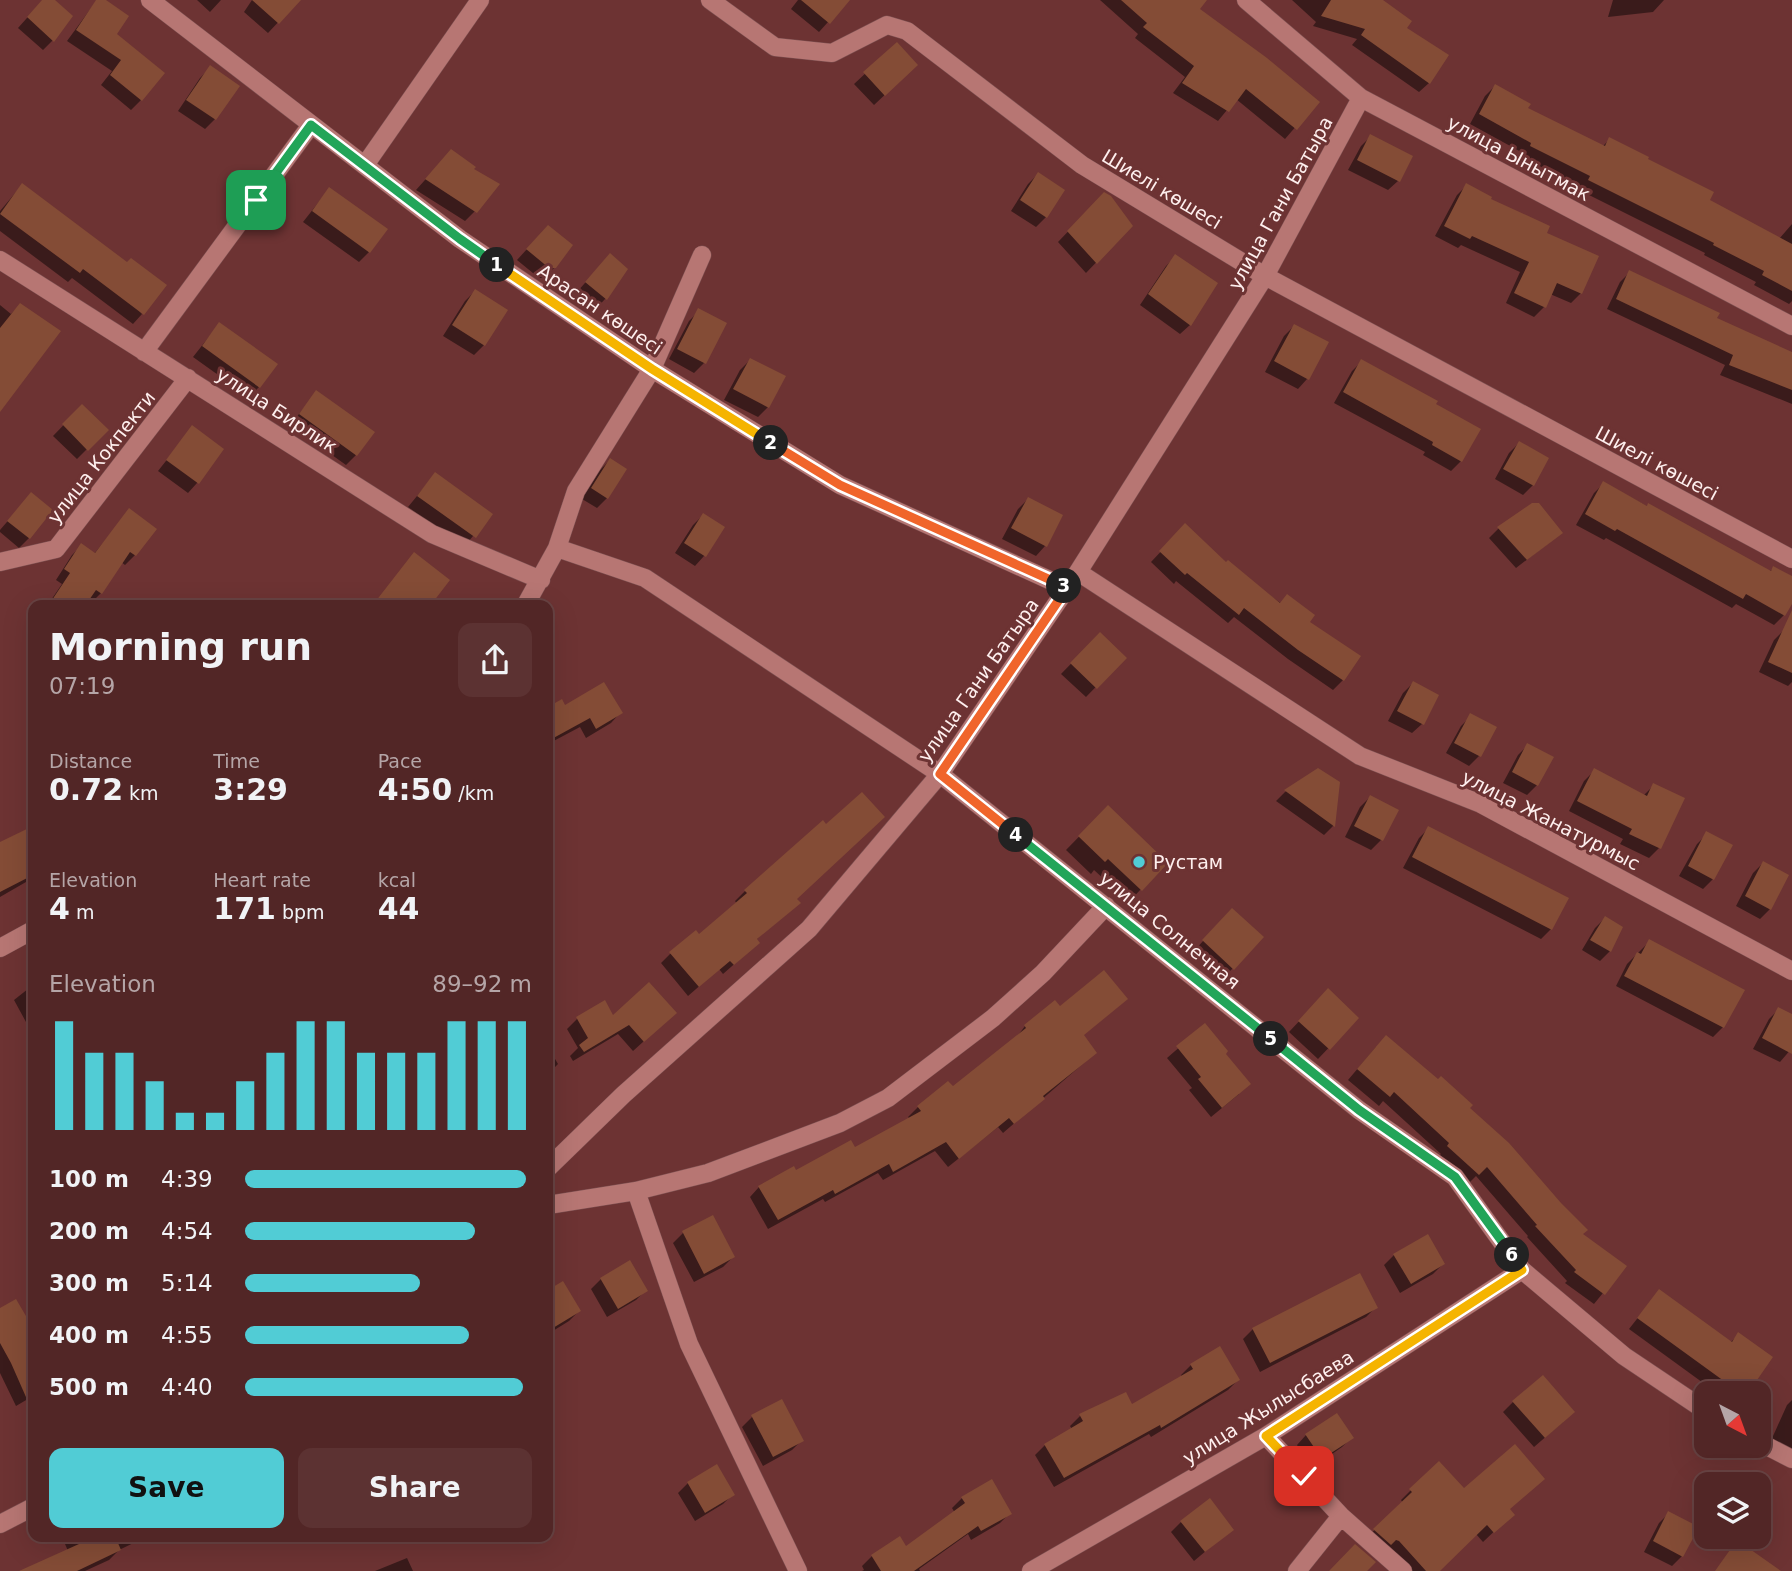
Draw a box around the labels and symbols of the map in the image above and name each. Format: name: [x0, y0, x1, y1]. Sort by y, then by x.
street label: улица Ынытмак: [1444, 111, 1594, 205]
street label: улица Гани Батыра: [1223, 112, 1337, 294]
street label: Шиелі көшесі: [1098, 145, 1226, 233]
pin: [226, 170, 286, 230]
pin: 1: [480, 247, 514, 282]
street label: Арасан көшесі: [534, 259, 666, 359]
street label: улица Бирлик: [212, 363, 342, 457]
street label: улица Кокпекти: [42, 386, 160, 528]
street label: Шиелі көшесі: [1592, 421, 1722, 505]
pin: 2: [754, 426, 788, 460]
pin: 3: [1046, 568, 1082, 604]
street label: улица Гани Батыра: [913, 594, 1043, 766]
street label: улица Жанатурмыс: [1458, 766, 1644, 874]
pin: 4: [998, 818, 1034, 852]
place label: Рустам: [1153, 851, 1223, 873]
marker: Рустам: [1131, 854, 1147, 870]
street label: улица Солнечная: [1095, 867, 1245, 993]
pin: 5: [1254, 1021, 1288, 1056]
pin: 6: [1494, 1238, 1530, 1272]
street label: улица Жылысбаева: [1179, 1345, 1357, 1469]
north arrow: [1694, 1381, 1771, 1458]
pin: [1274, 1446, 1334, 1506]

